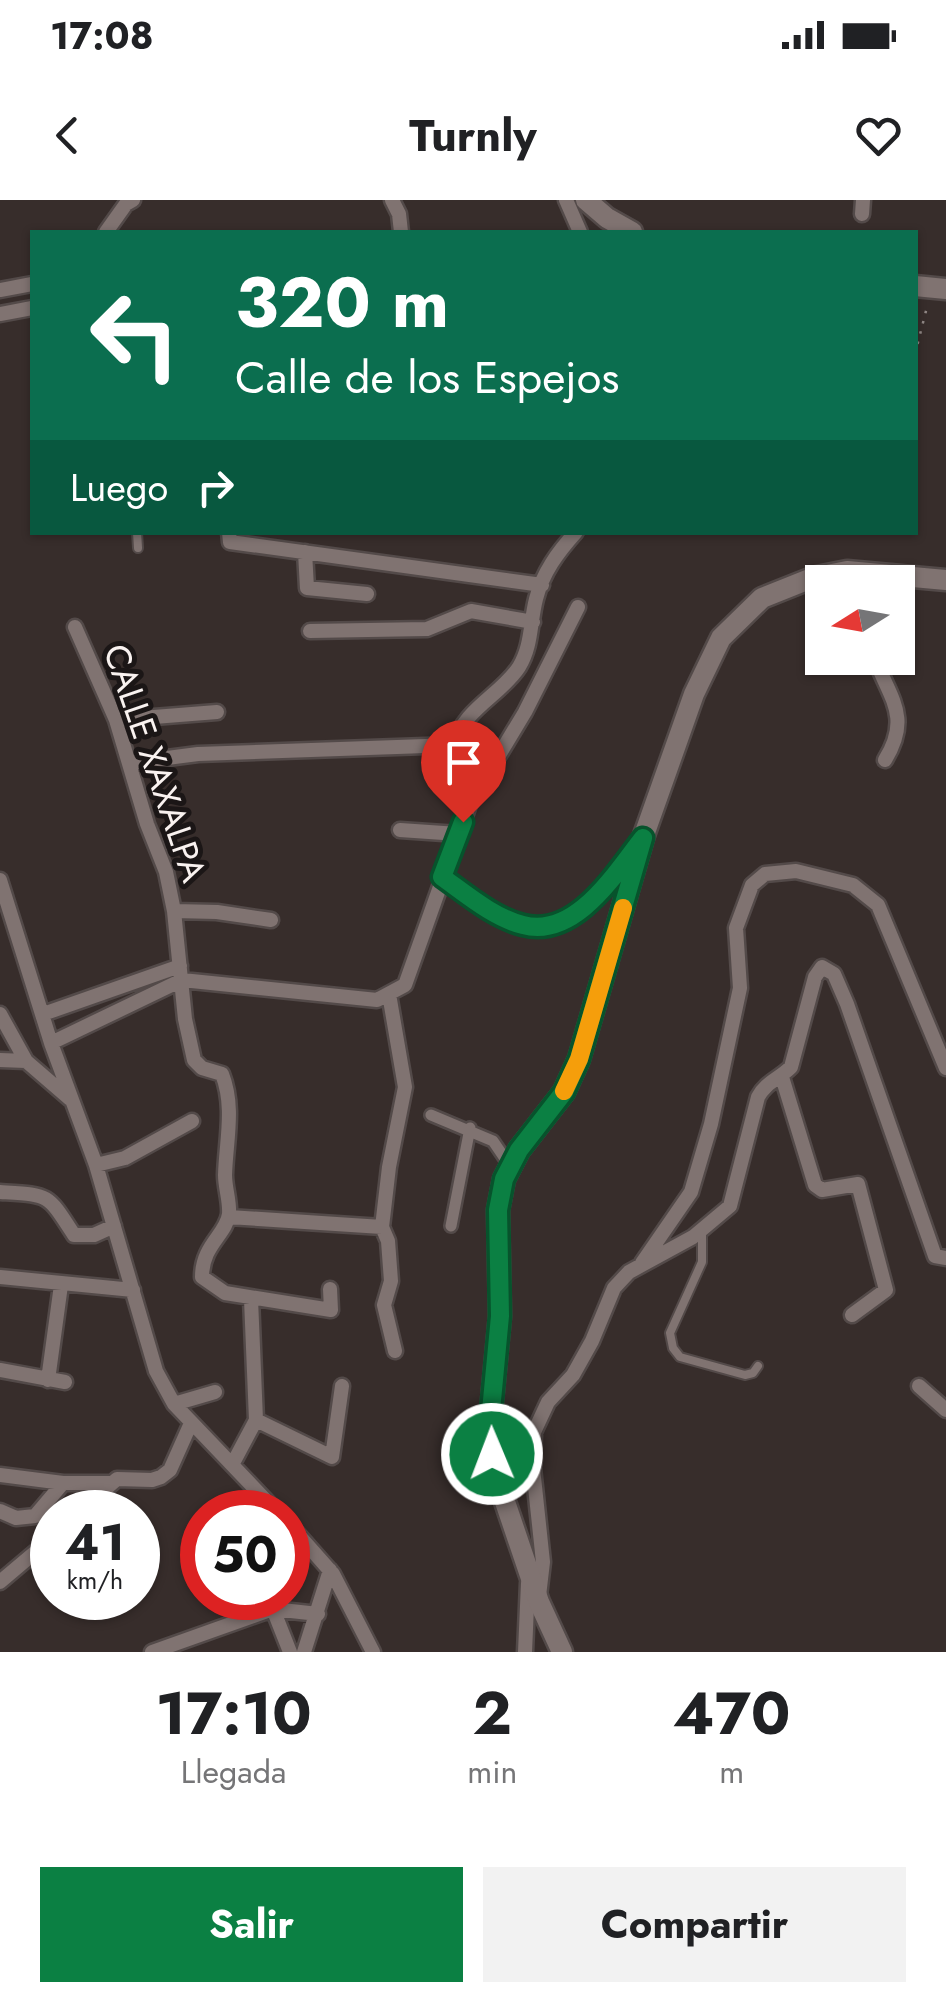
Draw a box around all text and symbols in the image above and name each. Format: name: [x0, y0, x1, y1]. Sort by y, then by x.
text: 17:08: [50, 8, 153, 63]
text: Turnly: [409, 103, 537, 168]
icon: back: [40, 108, 95, 163]
icon: heart: [851, 108, 906, 163]
text: 320 m: [235, 252, 449, 353]
icon: left: [70, 270, 200, 400]
text: Calle de los Espejos: [235, 345, 619, 410]
text: Luego: [70, 460, 168, 515]
icon: right: [188, 460, 243, 515]
north arrow: [805, 565, 915, 675]
map controls: [805, 565, 915, 675]
street label: CALLE XAXALPA: [91, 637, 219, 889]
pin: [421, 720, 506, 823]
icon: arrive: [436, 735, 491, 790]
position arrow: [440, 1402, 544, 1506]
speed limit sign: 50: [180, 1490, 310, 1620]
text: 41: [65, 1506, 125, 1579]
text: km/h: [67, 1562, 123, 1598]
text: 17:10: [155, 1670, 312, 1757]
text: 2: [473, 1670, 512, 1757]
text: 470: [673, 1670, 791, 1757]
text: Llegada: [181, 1749, 286, 1795]
text: min: [467, 1749, 517, 1795]
text: m: [719, 1749, 744, 1795]
button: Salir: [40, 1867, 463, 1982]
button: Compartir: [483, 1867, 906, 1982]

